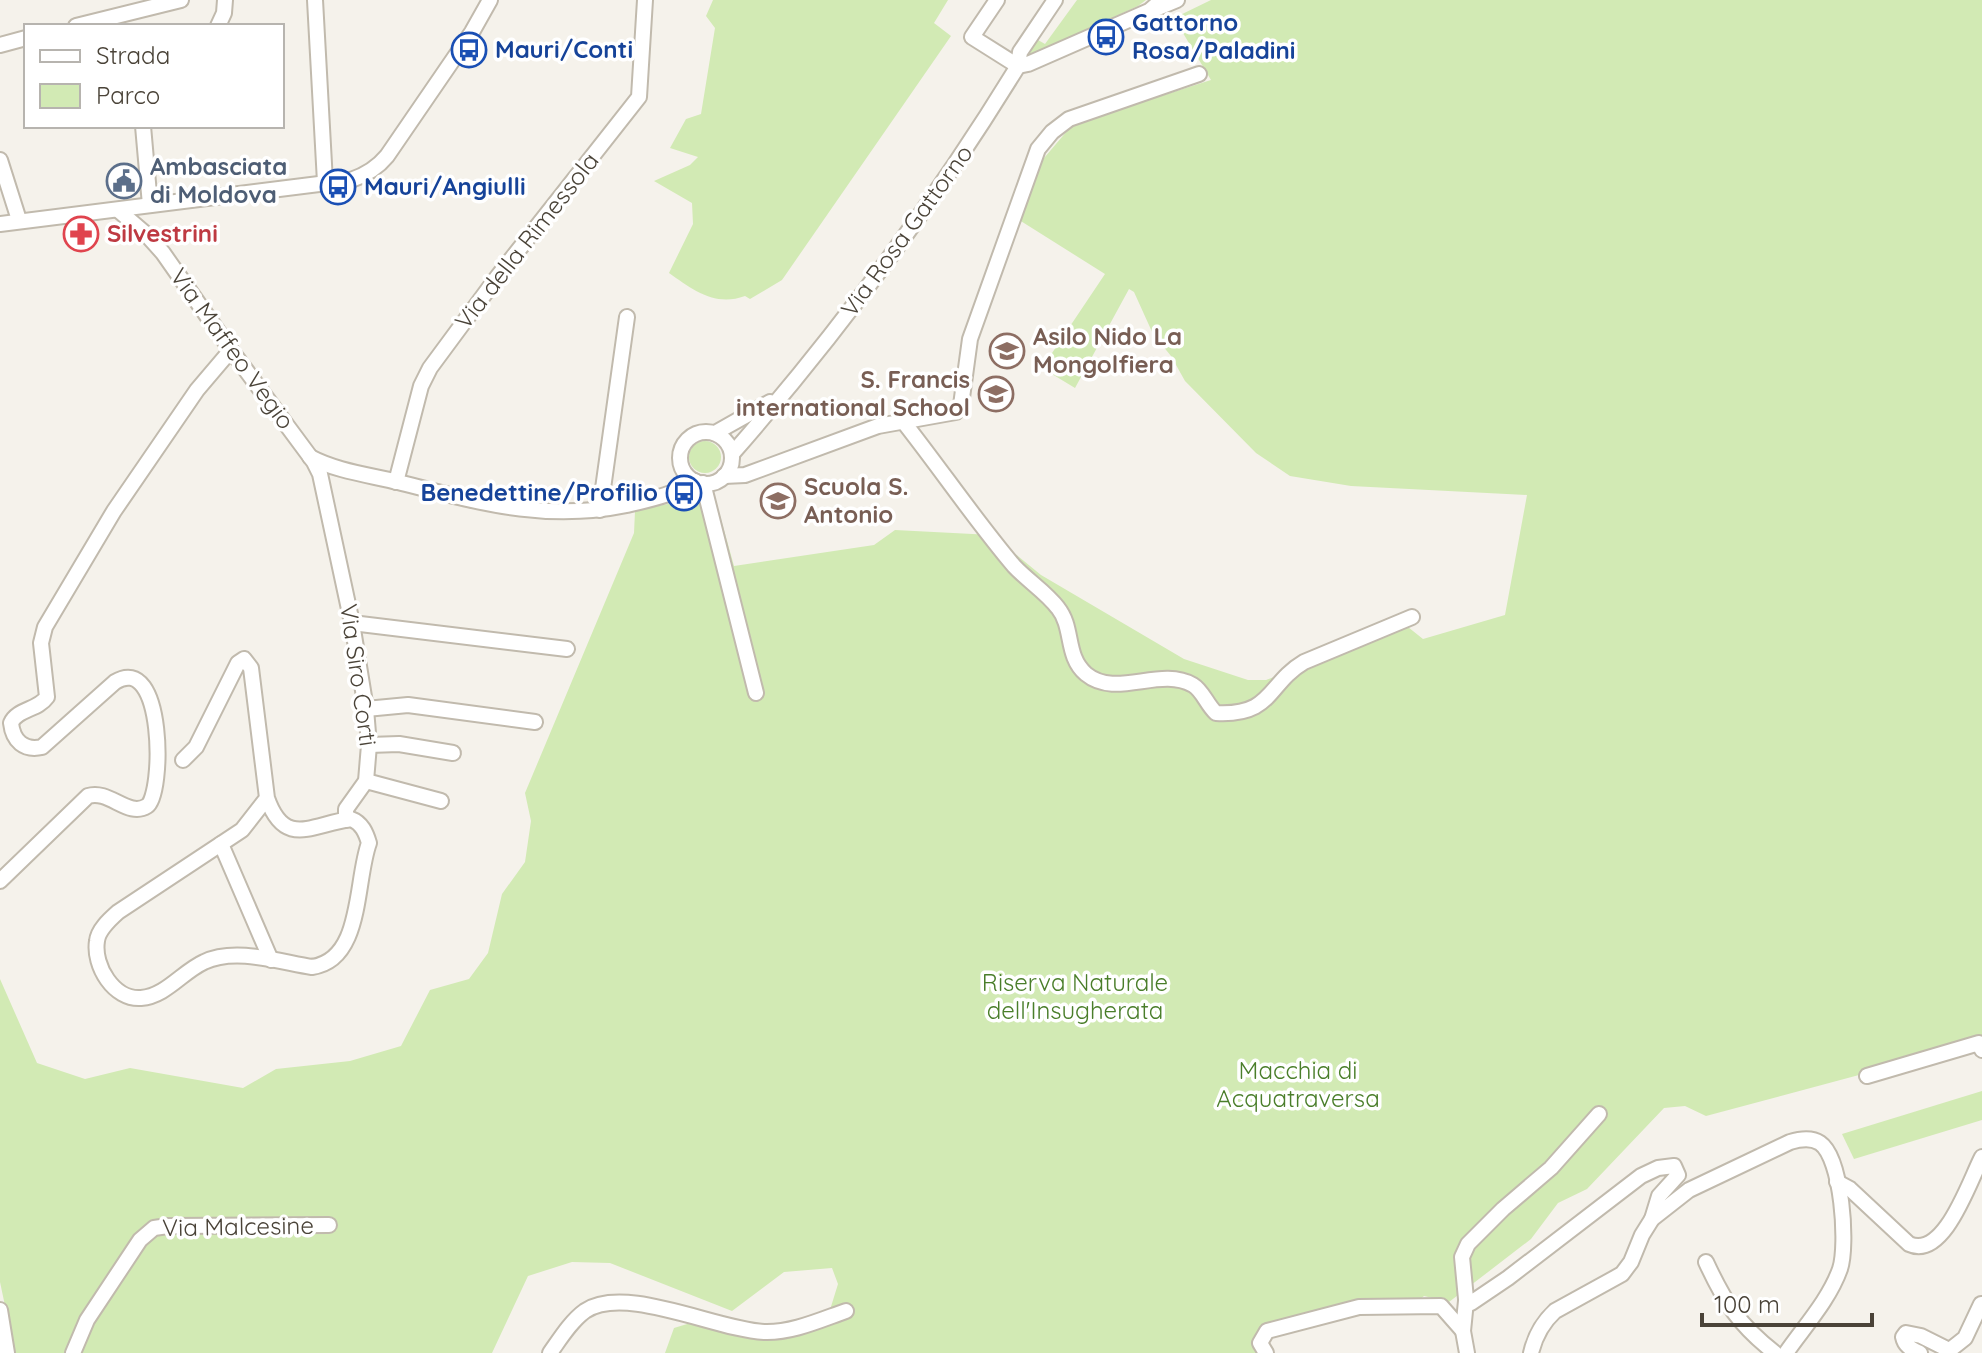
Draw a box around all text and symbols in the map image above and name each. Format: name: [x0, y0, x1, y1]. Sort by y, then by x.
place label: Gattorno Rosa/Paladini: [1132, 7, 1296, 65]
bus stop icon: Gattorno Rosa/Paladini: [1087, 18, 1125, 56]
legend: [24, 24, 284, 128]
bus stop icon: Mauri/Conti: [450, 31, 488, 69]
place label: Mauri/Conti: [495, 34, 633, 64]
text: Strada: [96, 40, 170, 70]
text: Parco: [96, 80, 160, 110]
street label: Via Rosa Gattorno: [834, 139, 979, 322]
street label: Via della Rimessola: [448, 146, 605, 335]
place label: Ambasciata di Moldova: [150, 151, 287, 209]
public building icon: Ambasciata di Moldova: [105, 162, 143, 200]
bus stop icon: Mauri/Angiulli: [319, 168, 357, 206]
place label: Mauri/Angiulli: [364, 171, 526, 201]
pharmacy icon: Silvestrini: [62, 215, 100, 253]
place label: Silvestrini: [107, 218, 218, 248]
street label: Via Maffeo Vegio: [164, 262, 301, 435]
place label: Asilo Nido La Mongolfiera: [1033, 321, 1182, 379]
school or university icon: Asilo Nido La Mongolfiera: [988, 332, 1026, 370]
place label: S. Francis international School: [736, 364, 970, 422]
school or university icon: S. Francis international School: [977, 375, 1015, 413]
place label: Scuola S. Antonio: [804, 471, 908, 529]
bus stop icon: Benedettine/Profilio: [665, 474, 703, 512]
place label: Benedettine/Profilio: [420, 477, 658, 507]
school or university icon: Scuola S. Antonio: [759, 482, 797, 520]
street label: Via Siro Corti: [334, 602, 384, 748]
park label: Riserva Naturale dell'Insugherata: [982, 967, 1168, 1025]
park label: Macchia di Acquatraversa: [1216, 1055, 1380, 1113]
street label: Via Malcesine: [162, 1210, 314, 1242]
scale bar: [1702, 1277, 1872, 1327]
text: 100 m: [1714, 1289, 1780, 1319]

